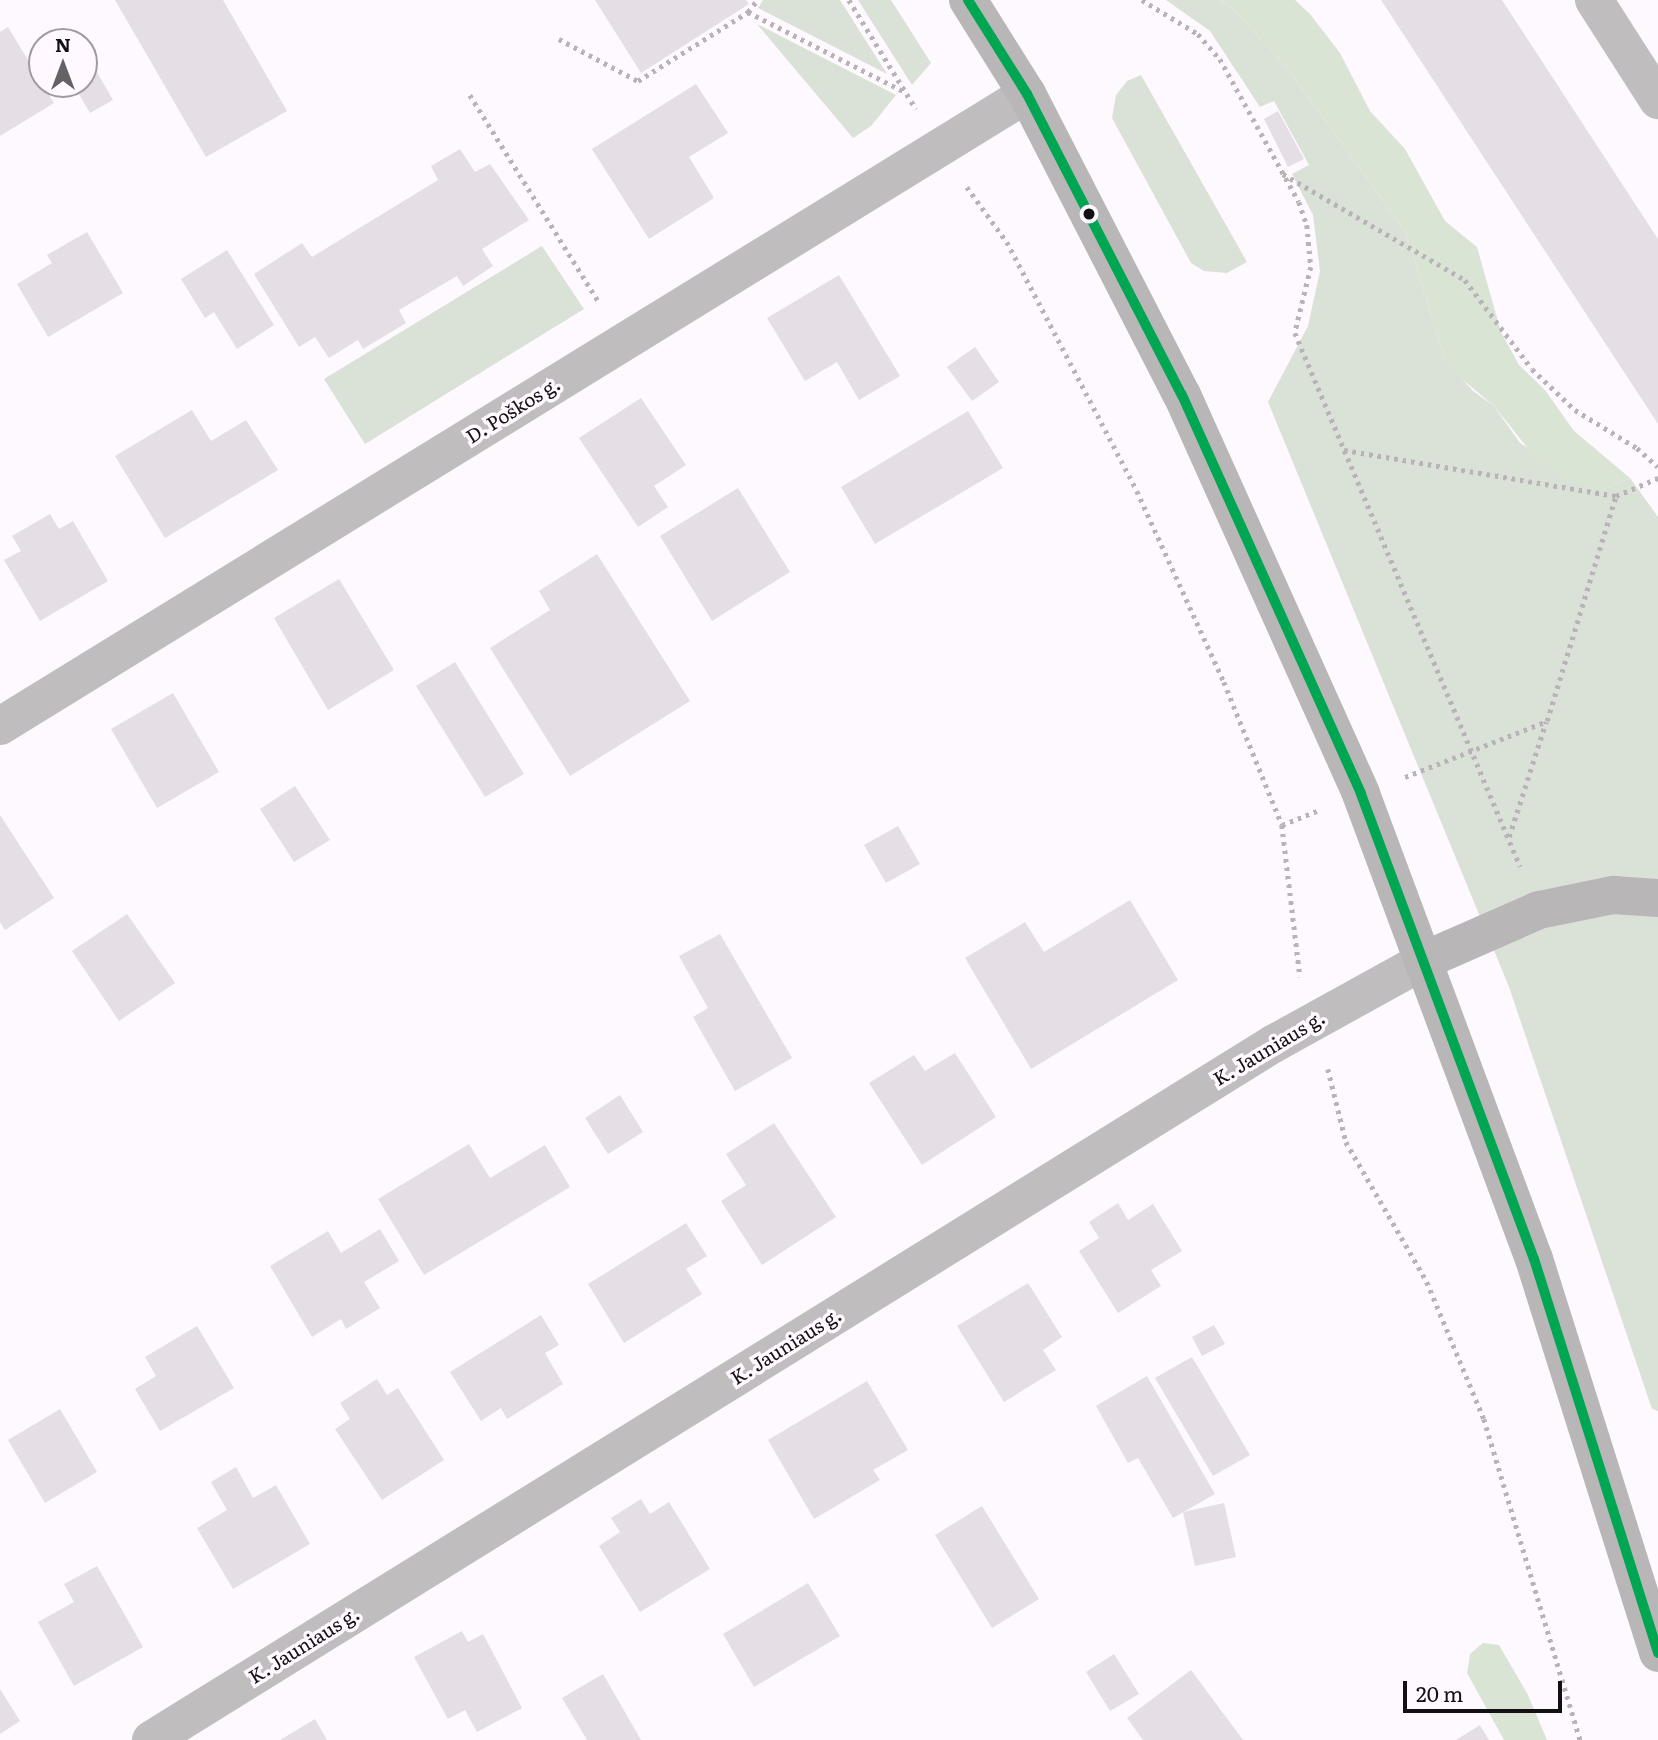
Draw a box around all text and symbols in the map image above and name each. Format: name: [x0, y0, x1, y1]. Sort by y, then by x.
north arrow: [28, 28, 98, 98]
text: N: [55, 30, 71, 58]
unlabelled marker: [1082, 207, 1096, 221]
street label: D. Poškos g.: [462, 372, 564, 448]
street label: K. Jauniaus g.: [1209, 1006, 1329, 1090]
street label: K. Jauniaus g.: [726, 1303, 846, 1389]
street label: K. Jauniaus g.: [244, 1602, 364, 1688]
scale bar: [1406, 1666, 1565, 1710]
text: 20 m: [1416, 1677, 1463, 1708]

